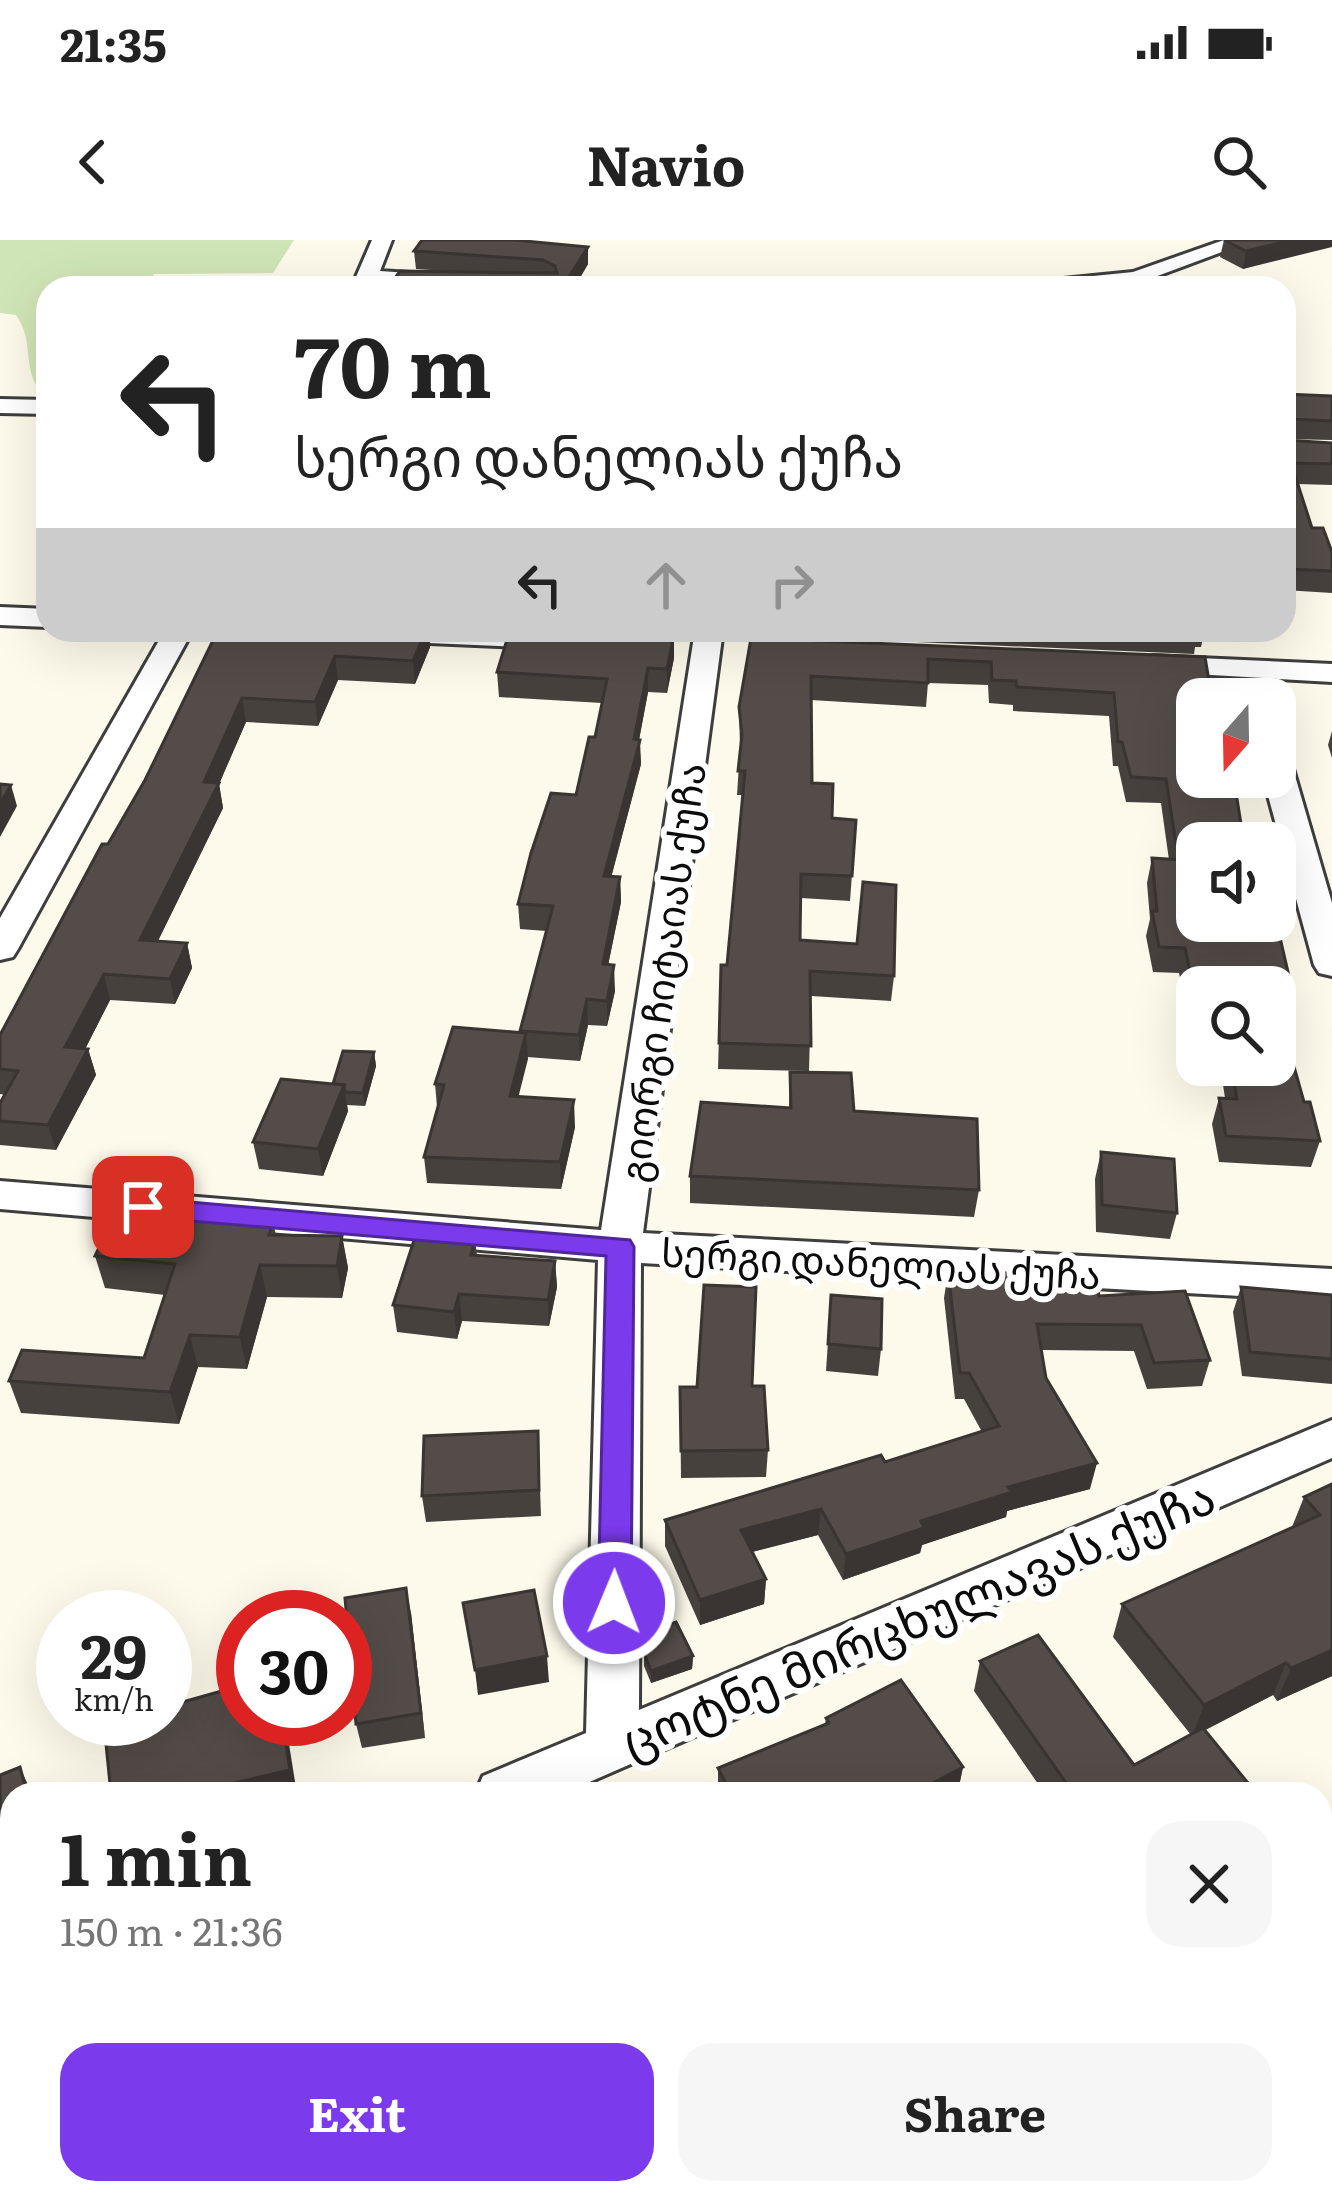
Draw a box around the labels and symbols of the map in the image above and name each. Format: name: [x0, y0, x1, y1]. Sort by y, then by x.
north arrow: [1176, 678, 1296, 798]
street label: გიორგი ჩიტაიას ქუჩა: [602, 759, 718, 1185]
pin: [92, 1156, 194, 1258]
street label: სერგი დანელიას ქუჩა: [660, 1221, 1102, 1301]
street label: ცოტნე მირცხულავას ქუჩა: [609, 1459, 1225, 1773]
position arrow: [551, 1540, 677, 1666]
speed limit sign: 30: [216, 1590, 372, 1746]

